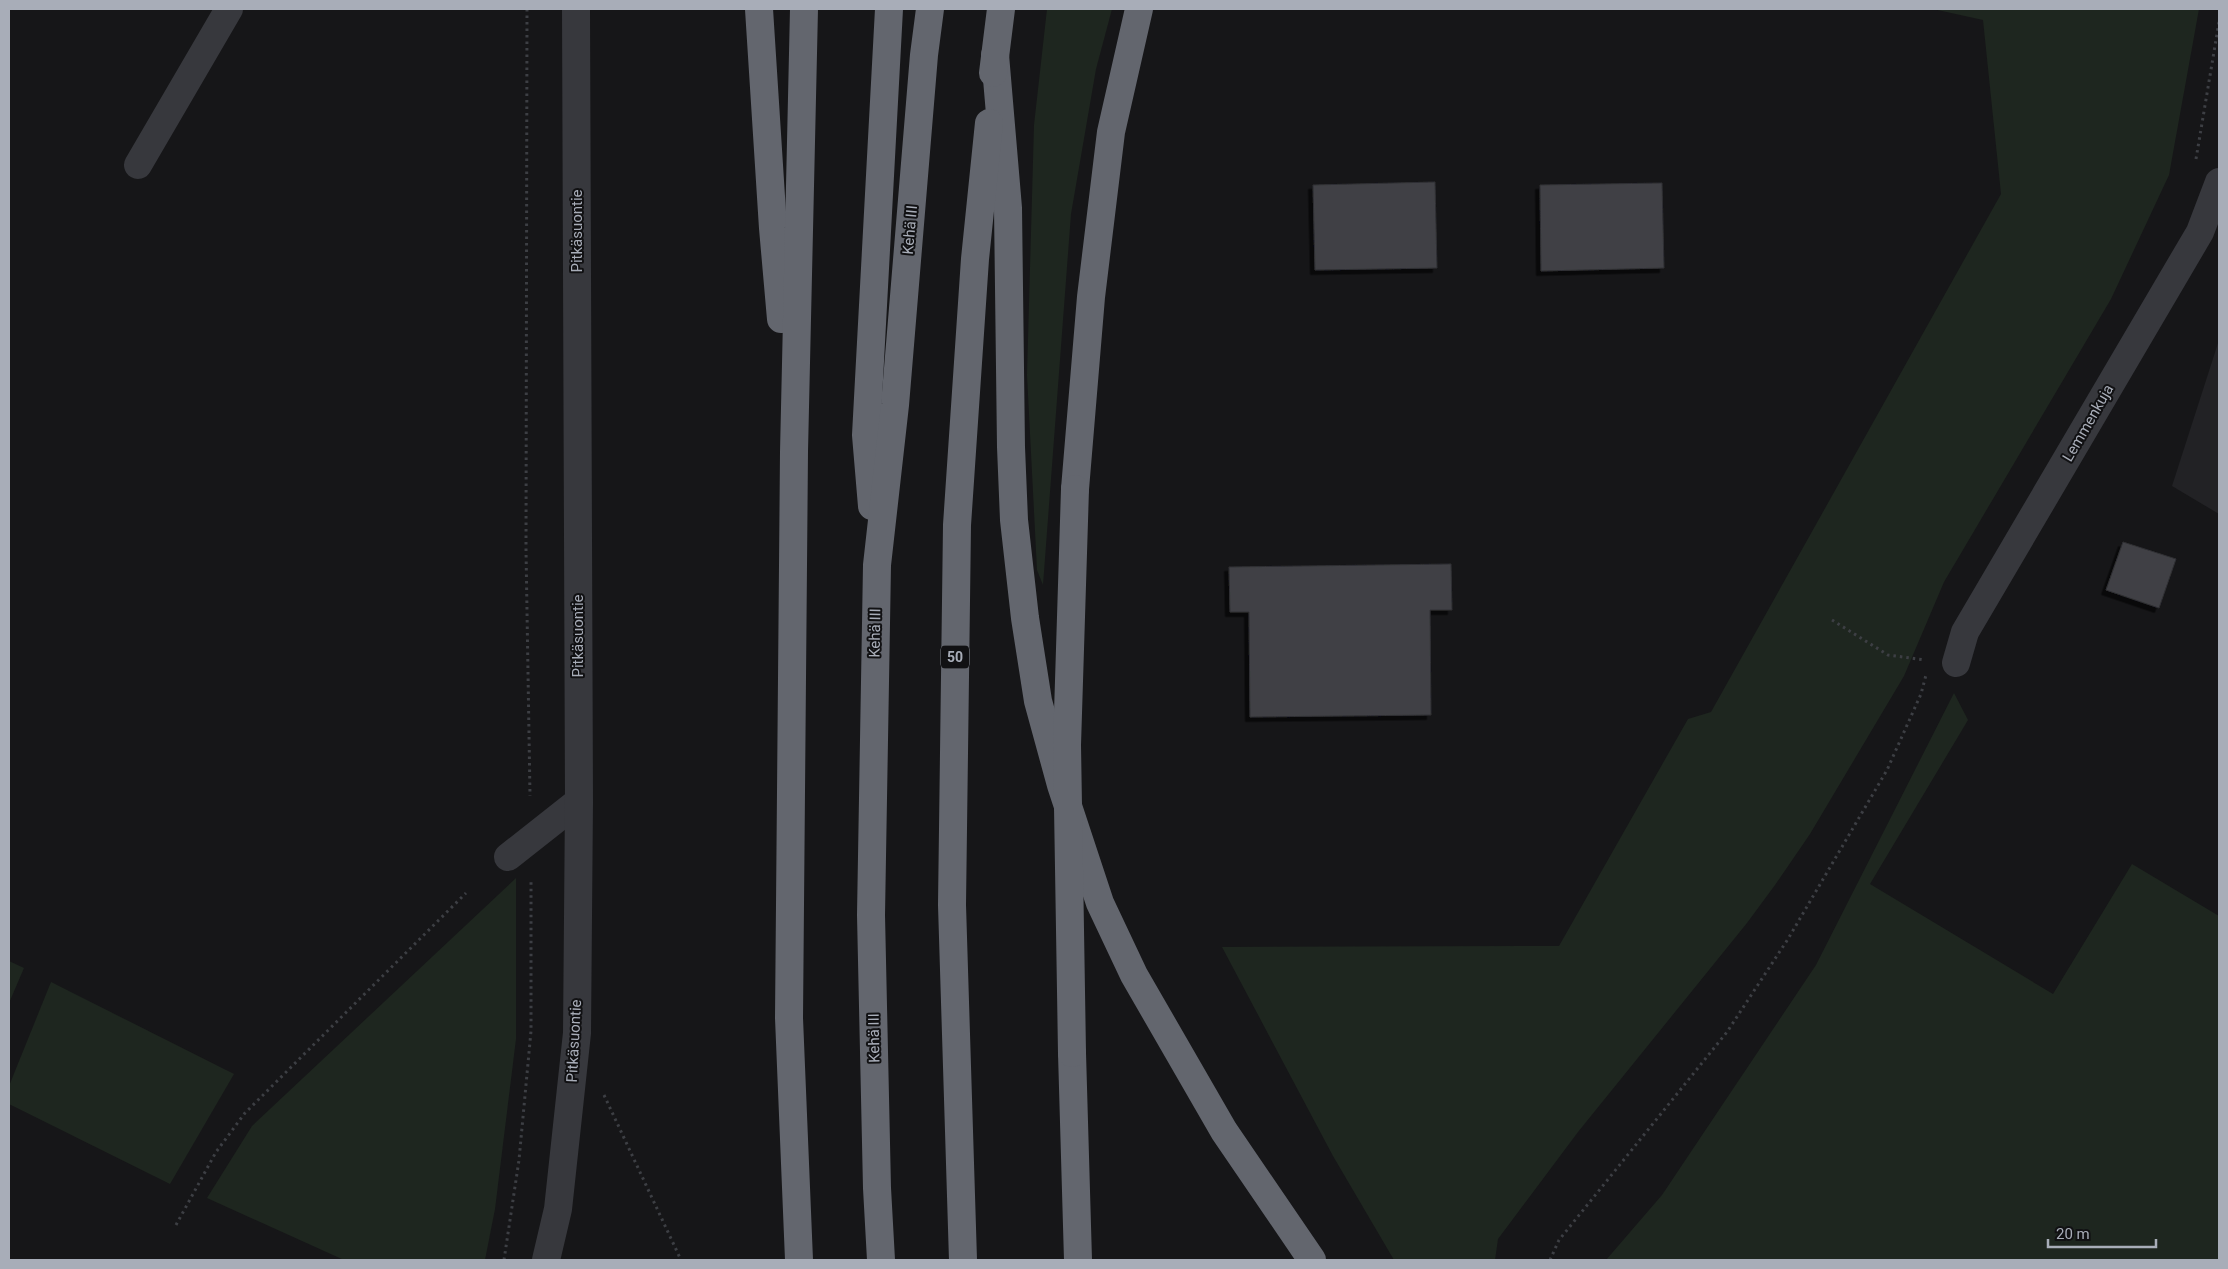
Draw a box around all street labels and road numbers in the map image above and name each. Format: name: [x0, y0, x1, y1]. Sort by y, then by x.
street label: Pitkäsuontie: [568, 189, 586, 273]
street label: Kehä III: [899, 205, 921, 255]
street label: Lemmenkuja: [2059, 381, 2117, 465]
street label: Pitkäsuontie: [569, 594, 587, 678]
street label: Kehä III: [866, 608, 884, 658]
road number: 50: [941, 646, 969, 669]
street label: Pitkäsuontie: [563, 999, 585, 1083]
street label: Kehä III: [865, 1013, 883, 1063]

